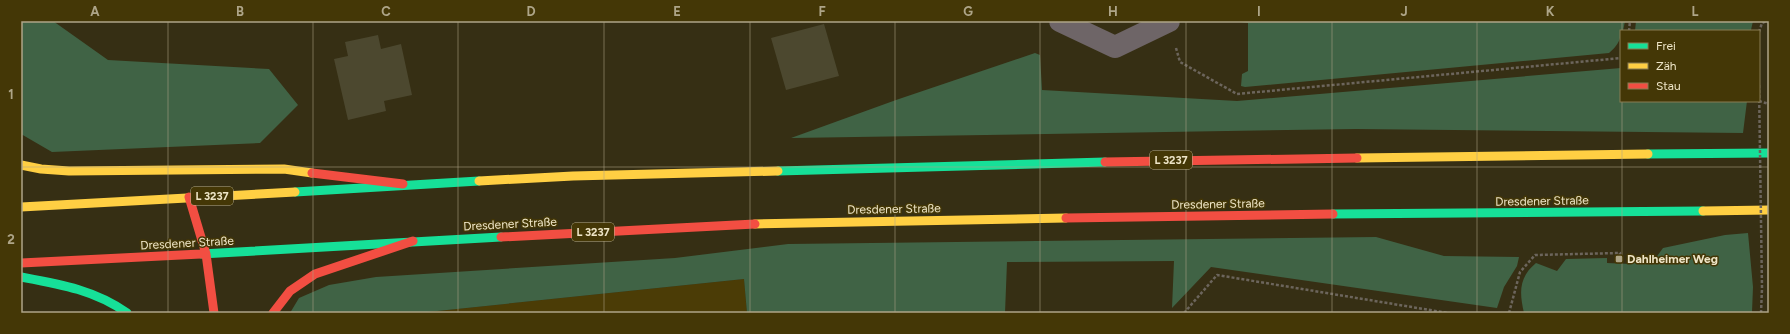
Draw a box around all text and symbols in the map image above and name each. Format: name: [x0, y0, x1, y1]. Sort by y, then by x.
text: A: [90, 4, 100, 19]
text: B: [236, 4, 244, 19]
text: C: [381, 4, 391, 19]
text: D: [526, 4, 536, 19]
text: E: [673, 4, 681, 19]
text: F: [818, 4, 826, 19]
text: G: [963, 4, 973, 19]
text: H: [1108, 4, 1118, 19]
text: I: [1257, 4, 1261, 19]
text: J: [1400, 4, 1408, 19]
text: K: [1546, 4, 1555, 19]
text: L: [1692, 4, 1699, 19]
legend: [1620, 30, 1760, 102]
text: Frei: [1656, 39, 1676, 53]
text: Zäh: [1656, 59, 1677, 73]
text: Stau: [1656, 79, 1681, 93]
text: 1: [8, 87, 14, 102]
road number: L 3237: [1150, 151, 1192, 169]
road number: L 3237: [191, 187, 233, 205]
street label: Dresdener Straße: [1495, 193, 1589, 209]
street label: Dresdener Straße: [1171, 196, 1265, 212]
street label: Dresdener Straße: [847, 201, 941, 217]
street label: Dresdener Straße: [463, 215, 558, 233]
road number: L 3237: [572, 223, 614, 241]
text: 2: [7, 232, 15, 247]
street label: Dresdener Straße: [140, 234, 235, 252]
place label: Dahlheimer Weg: [1627, 252, 1718, 266]
marker: Dahlheimer Weg: [1614, 254, 1624, 264]

